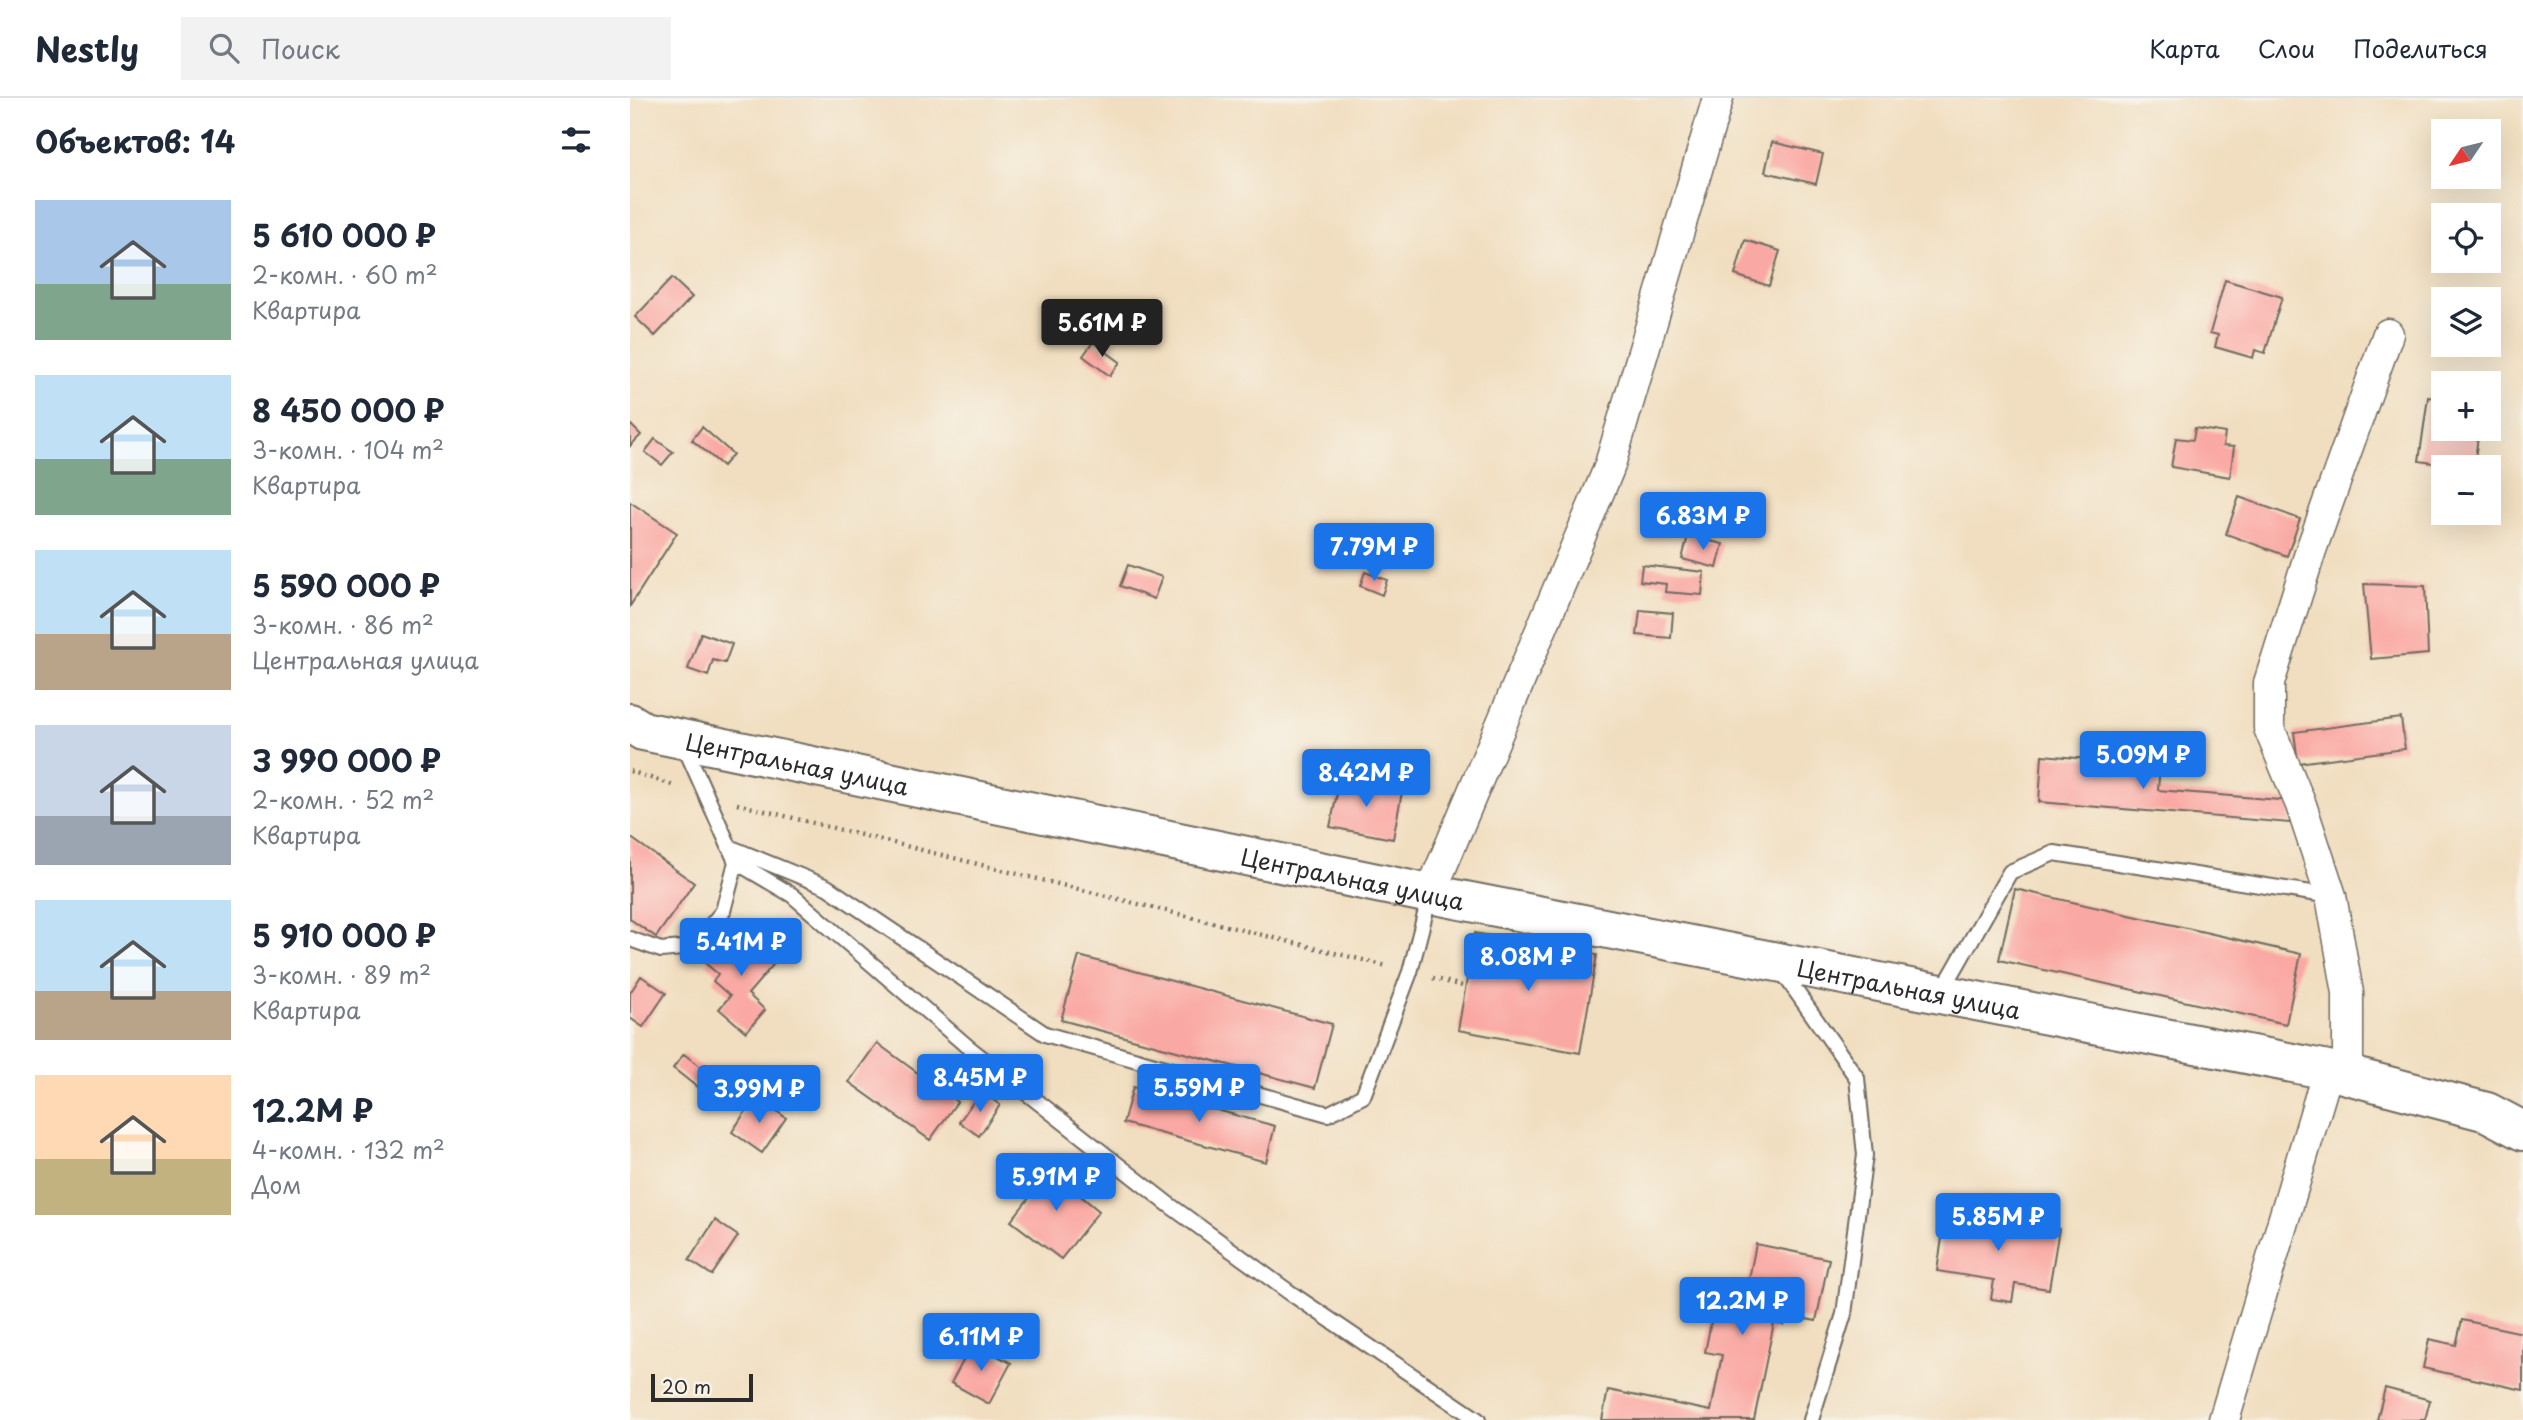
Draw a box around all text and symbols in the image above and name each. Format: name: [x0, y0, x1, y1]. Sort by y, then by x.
search box: [181, 17, 671, 80]
text: Nestly: [35, 23, 139, 73]
icon: search: [205, 29, 243, 67]
text: Поиск: [261, 29, 340, 68]
text: Карта: [2149, 30, 2220, 66]
text: Слои: [2258, 30, 2315, 66]
text: Поделиться: [2353, 30, 2488, 66]
text: Объектов: 14: [35, 118, 235, 163]
north arrow: [2431, 119, 2501, 189]
map controls: [2431, 119, 2501, 525]
icon: filters: [557, 121, 595, 159]
button: locate: [2431, 203, 2501, 273]
text: 5 610 000 ₽: [252, 212, 436, 257]
icon: home: [91, 228, 175, 312]
text: 2-комн. · 60 m²: [252, 257, 438, 292]
button: layers: [2431, 287, 2501, 357]
text: Квартира: [252, 292, 360, 327]
pin: 5.61M ₽: [1037, 300, 1167, 359]
text: 5.61M ₽: [1057, 304, 1147, 339]
button: +: [2431, 371, 2501, 441]
text: 8 450 000 ₽: [252, 387, 444, 432]
icon: home: [91, 403, 175, 487]
text: 3-комн. · 104 m²: [252, 432, 444, 467]
button: −: [2431, 455, 2501, 525]
text: Квартира: [252, 467, 360, 502]
pin: 6.83M ₽: [1638, 492, 1768, 552]
text: 6.83M ₽: [1656, 497, 1750, 532]
pin: 7.79M ₽: [1309, 524, 1439, 583]
text: 7.79M ₽: [1330, 528, 1418, 563]
text: 5 590 000 ₽: [252, 562, 440, 607]
icon: home: [91, 578, 175, 662]
text: 3-комн. · 86 m²: [252, 607, 434, 642]
text: Центральная улица: [252, 642, 479, 677]
street label: Центральная улица: [683, 723, 913, 803]
pin: 5.09M ₽: [2078, 732, 2208, 791]
text: 5.09M ₽: [2096, 736, 2190, 771]
text: 3 990 000 ₽: [252, 737, 441, 782]
pin: 8.42M ₽: [1301, 750, 1431, 809]
icon: home: [91, 753, 175, 837]
text: 8.42M ₽: [1318, 754, 1414, 789]
text: 2-комн. · 52 m²: [252, 782, 434, 817]
text: Квартира: [252, 817, 360, 852]
street label: Центральная улица: [1238, 838, 1468, 918]
text: 5 910 000 ₽: [252, 912, 436, 957]
pin: 5.41M ₽: [676, 918, 806, 978]
text: 5.41M ₽: [696, 923, 786, 958]
icon: home: [91, 928, 175, 1012]
pin: 8.08M ₽: [1463, 934, 1593, 993]
text: 8.08M ₽: [1480, 938, 1576, 973]
street label: Центральная улица: [1794, 949, 2024, 1027]
text: 3-комн. · 89 m²: [252, 957, 431, 992]
text: Квартира: [252, 992, 360, 1027]
pin: 8.45M ₽: [915, 1054, 1045, 1114]
text: 8.45M ₽: [933, 1059, 1027, 1094]
pin: 5.59M ₽: [1134, 1065, 1264, 1124]
pin: 3.99M ₽: [694, 1066, 824, 1125]
text: 5.59M ₽: [1153, 1069, 1245, 1104]
text: 3.99M ₽: [713, 1070, 805, 1105]
text: 12.2M ₽: [252, 1087, 373, 1132]
icon: home: [91, 1103, 175, 1187]
text: 4-комн. · 132 m²: [252, 1132, 445, 1167]
pin: 5.91M ₽: [991, 1154, 1121, 1213]
text: 5.91M ₽: [1012, 1158, 1100, 1193]
text: Дом: [252, 1167, 301, 1202]
pin: 5.85M ₽: [1933, 1194, 2063, 1253]
text: 5.85M ₽: [1951, 1198, 2045, 1233]
pin: 12.2M ₽: [1677, 1278, 1807, 1337]
text: 12.2M ₽: [1696, 1282, 1788, 1317]
pin: 6.11M ₽: [916, 1314, 1046, 1373]
text: 6.11M ₽: [939, 1318, 1023, 1353]
scale bar: [651, 1371, 752, 1403]
text: 20 m: [662, 1372, 711, 1400]

